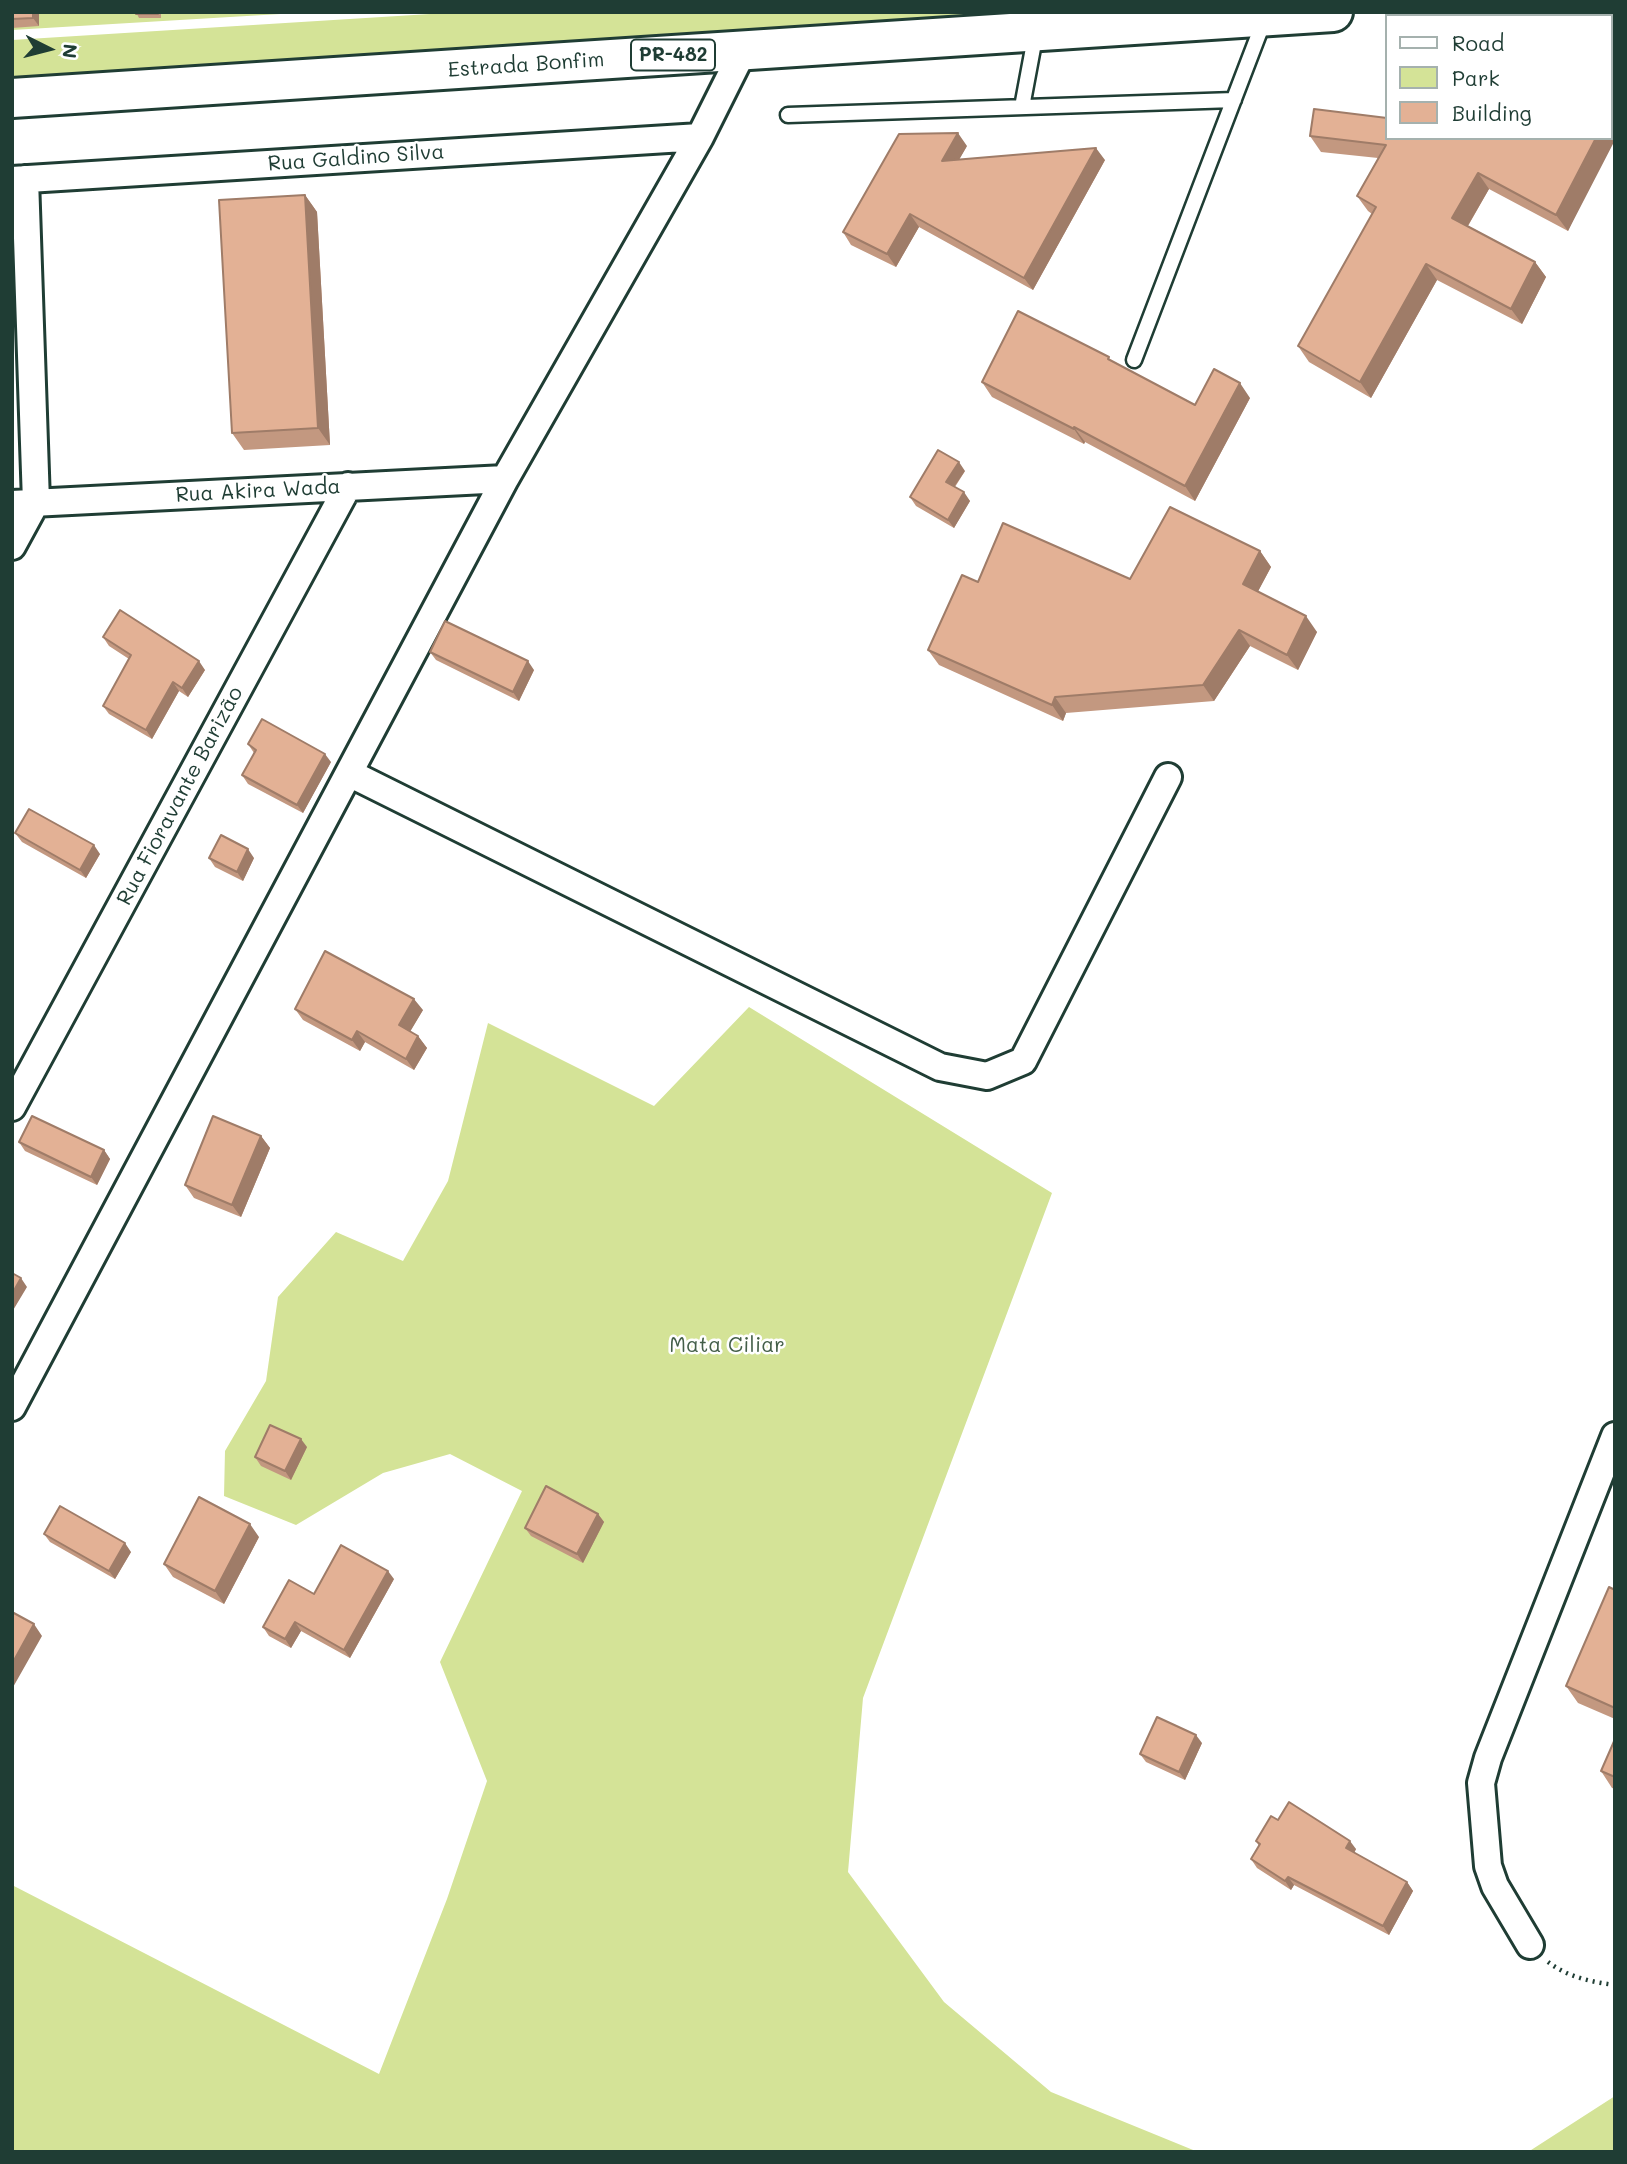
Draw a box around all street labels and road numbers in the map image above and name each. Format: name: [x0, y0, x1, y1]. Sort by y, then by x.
road number: PR-482: [631, 40, 715, 70]
street label: Estrada Bonfim: [447, 47, 605, 83]
street label: Rua Galdino Silva: [267, 139, 445, 177]
street label: Rua Akira Wada: [175, 474, 341, 508]
street label: Rua Fioravante Barizão: [112, 682, 248, 910]

